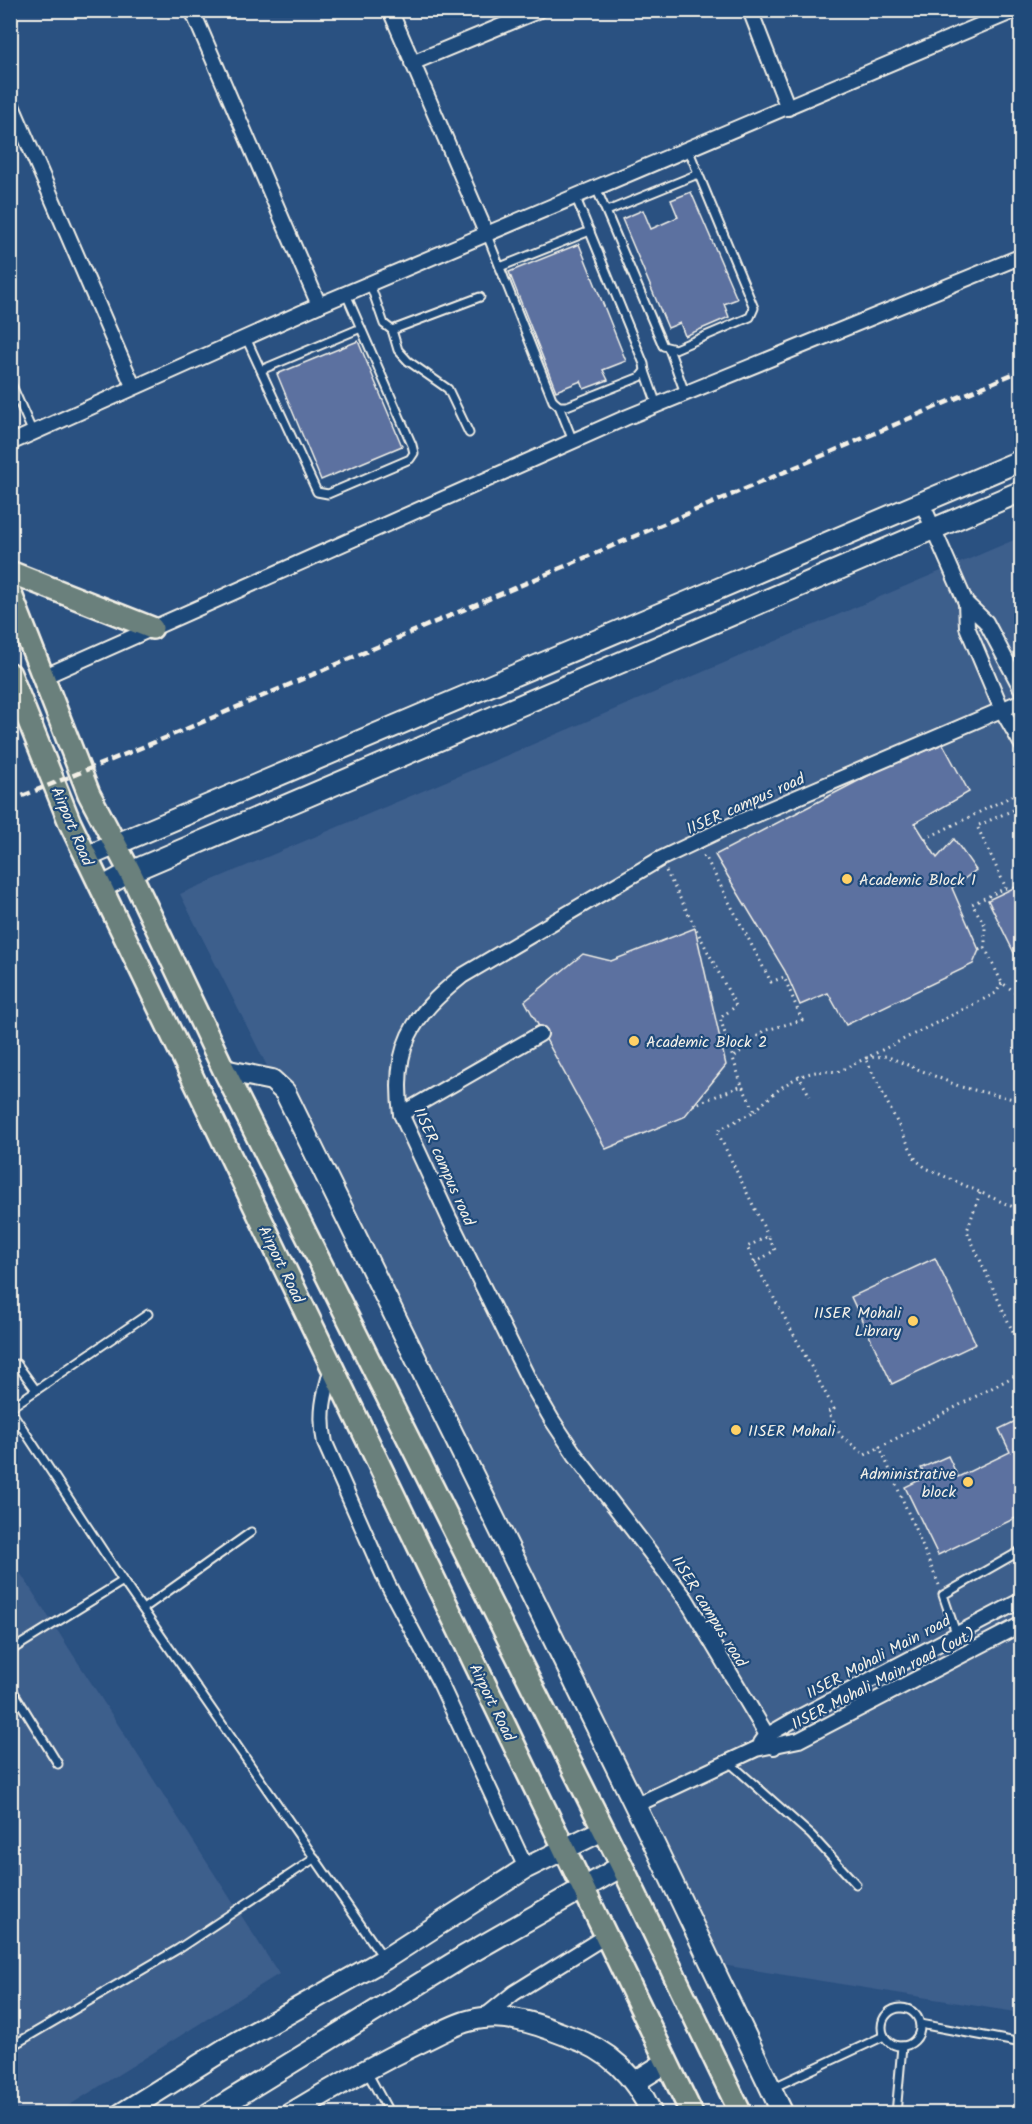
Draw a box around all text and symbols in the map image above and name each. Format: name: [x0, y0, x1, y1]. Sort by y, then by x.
street label: IISER campus road: [682, 767, 810, 842]
street label: Airport Road: [44, 783, 100, 871]
place label: Academic Block 1: [859, 868, 976, 893]
marker: Academic Block 1: [840, 872, 854, 886]
place label: Academic Block 2: [646, 1030, 767, 1055]
marker: Academic Block 2: [627, 1034, 641, 1048]
street label: IISER campus road: [406, 1103, 481, 1231]
street label: Airport Road: [251, 1222, 311, 1309]
place label: IISER Mohali Library: [814, 1301, 902, 1344]
marker: IISER Mohali Library: [906, 1314, 920, 1328]
place label: IISER Mohali: [748, 1419, 836, 1444]
marker: IISER Mohali: [729, 1423, 743, 1437]
place label: Administrative block: [860, 1462, 956, 1505]
marker: Administrative block: [961, 1475, 975, 1489]
street label: IISER campus road: [664, 1551, 754, 1673]
street label: IISER Mohali Main road: [802, 1608, 956, 1706]
street label: IISER Mohali Main road (out): [787, 1622, 980, 1737]
street label: Airport Road: [462, 1660, 522, 1747]

